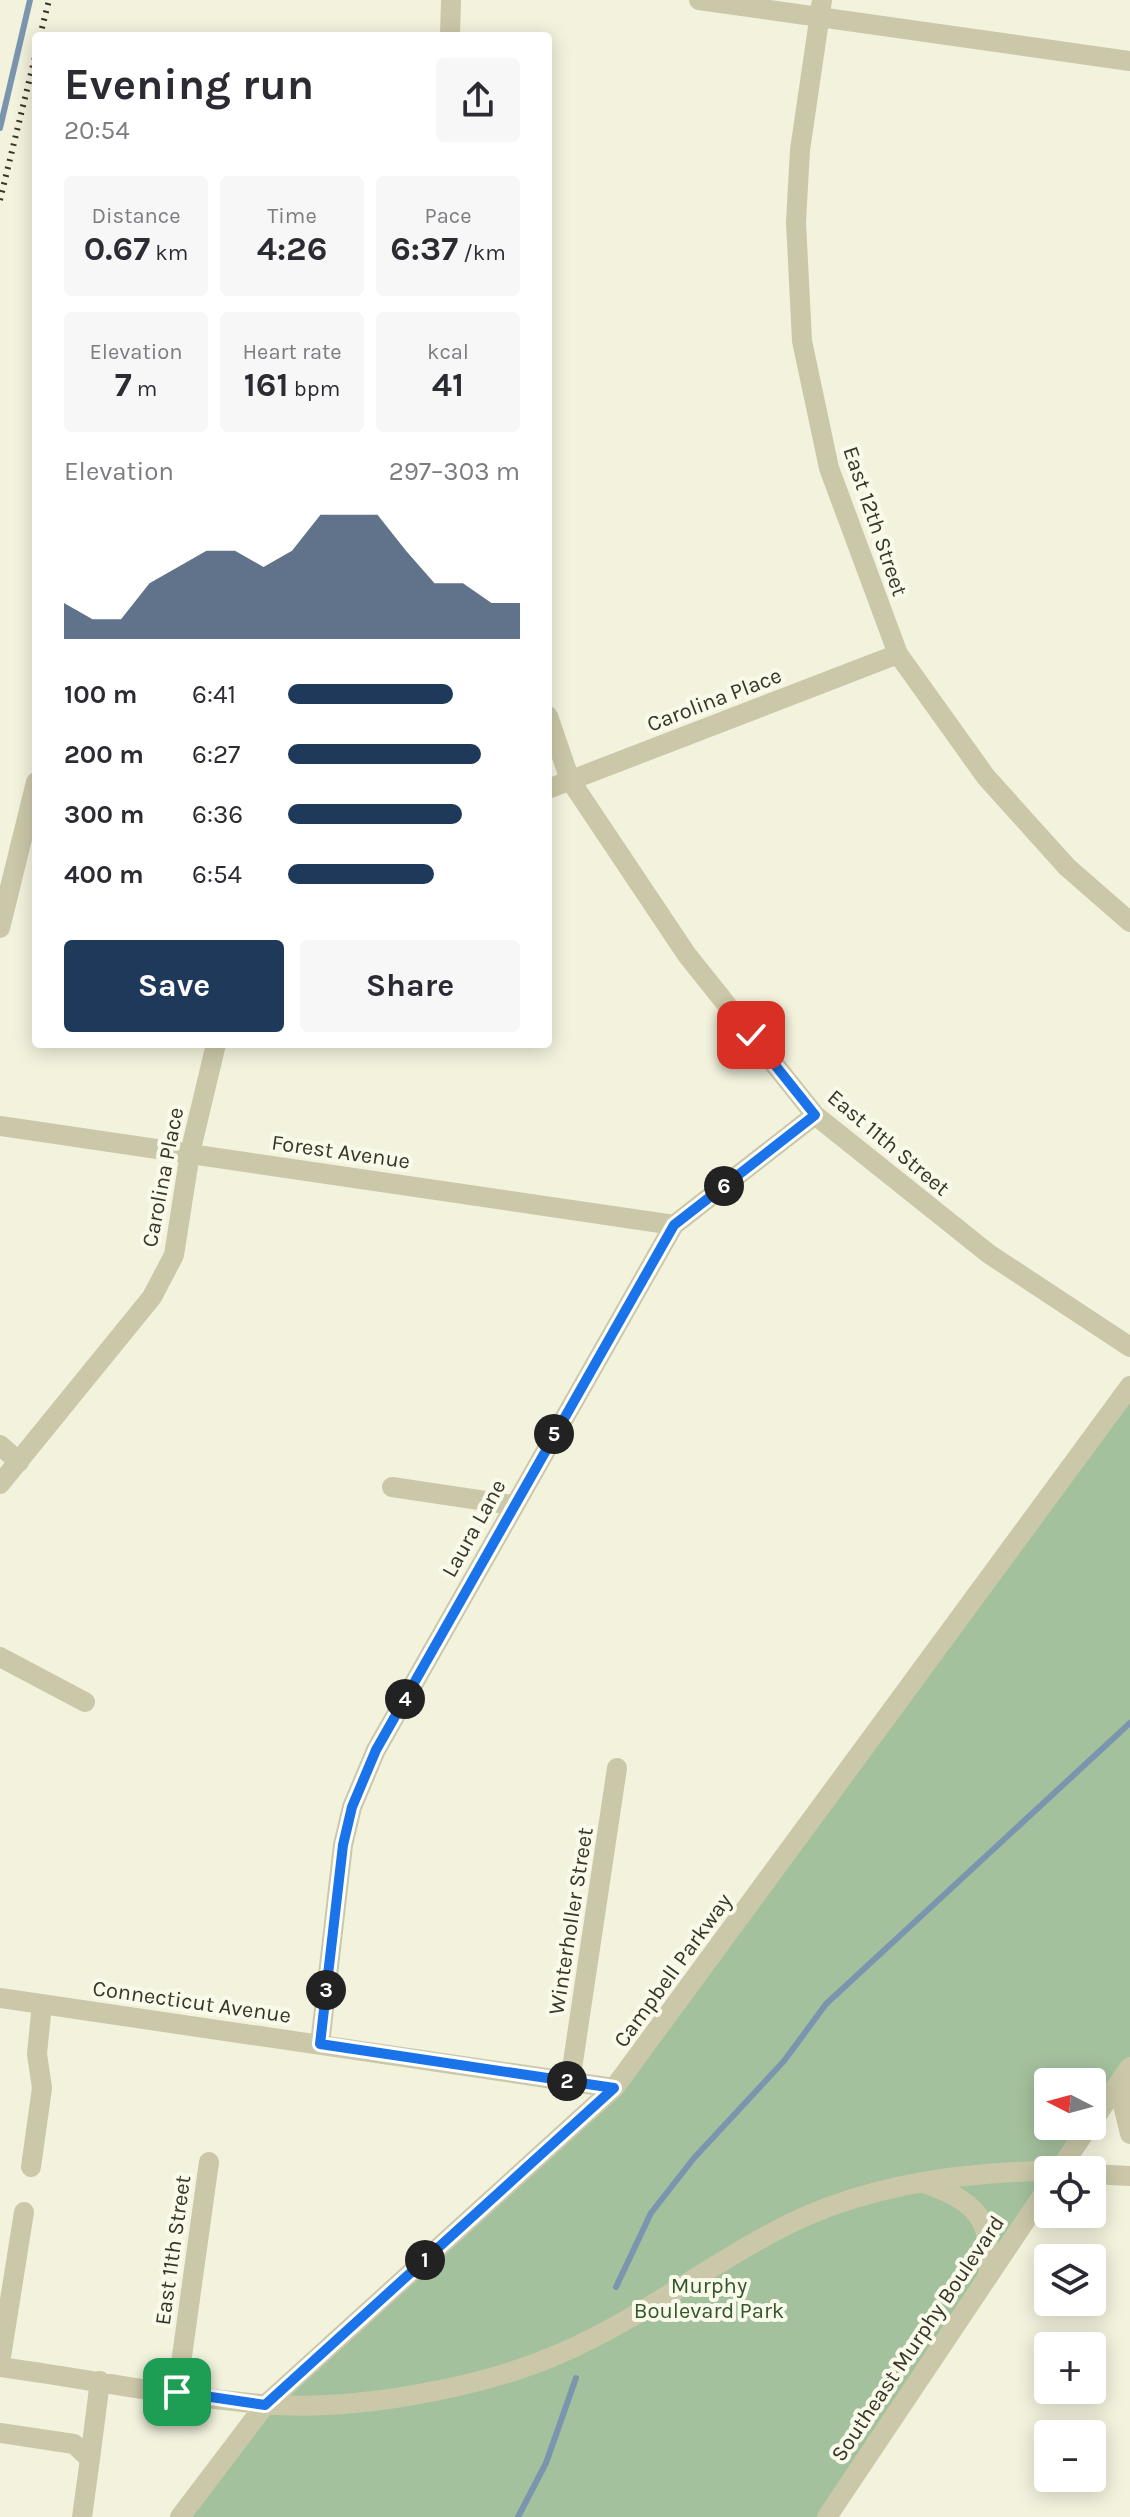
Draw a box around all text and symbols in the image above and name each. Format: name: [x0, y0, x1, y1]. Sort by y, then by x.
button: share: [436, 58, 520, 142]
text: Evening run: [64, 59, 314, 110]
text: 20:54: [64, 115, 130, 146]
text: Distance: [92, 203, 180, 229]
text: Time: [267, 203, 317, 229]
text: Pace: [425, 203, 471, 229]
text: 0.67: [84, 229, 150, 269]
text: 4:26: [257, 229, 327, 269]
text: 6:37: [390, 229, 458, 269]
text: km: [150, 240, 188, 266]
text: /km: [458, 240, 506, 266]
text: Elevation: [89, 339, 183, 365]
text: Heart rate: [242, 339, 342, 365]
text: kcal: [427, 339, 469, 365]
text: 7: [115, 365, 132, 405]
text: 161: [244, 365, 289, 405]
text: 41: [432, 365, 464, 405]
text: m: [132, 376, 157, 402]
text: bpm: [289, 376, 340, 402]
street label: East 12th Street: [837, 443, 913, 600]
text: Elevation: [64, 456, 174, 487]
text: 297–303 m: [389, 456, 520, 487]
street label: Carolina Place: [643, 662, 785, 738]
text: 100 m: [64, 679, 137, 710]
text: 6:41: [192, 679, 236, 710]
text: 200 m: [64, 739, 144, 770]
text: 6:27: [192, 739, 240, 770]
text: 300 m: [64, 799, 144, 830]
text: 6:36: [192, 799, 243, 830]
text: 400 m: [64, 859, 144, 890]
text: 6:54: [192, 859, 242, 890]
button: Save: [64, 940, 284, 1032]
button: Share: [300, 940, 520, 1032]
pin: [717, 1001, 785, 1069]
icon: check: [729, 1013, 773, 1057]
street label: East 11th Street: [822, 1084, 955, 1201]
street label: Carolina Place: [137, 1105, 189, 1249]
street label: Forest Avenue: [270, 1129, 412, 1175]
pin: 6: [704, 1166, 744, 1206]
text: 6: [717, 1173, 731, 1199]
pin: 5: [534, 1414, 574, 1454]
text: 5: [548, 1421, 560, 1447]
street label: Laura Lane: [436, 1475, 511, 1582]
pin: 4: [385, 1679, 425, 1719]
text: 4: [398, 1686, 412, 1712]
street label: Winterholler Street: [543, 1826, 599, 2017]
street label: Campbell Parkway: [608, 1889, 737, 2053]
pin: 3: [306, 1970, 346, 2010]
street label: Connecticut Avenue: [91, 1975, 293, 2029]
text: 3: [319, 1977, 333, 2003]
pin: 2: [547, 2061, 587, 2101]
text: 2: [560, 2068, 574, 2094]
north arrow: [1034, 2068, 1106, 2140]
map controls: [1034, 2068, 1106, 2492]
button: locate: [1034, 2156, 1106, 2228]
street label: East 11th Street: [150, 2173, 196, 2327]
street label: Southeast Murphy Boulevard: [826, 2211, 1010, 2466]
pin: 1: [405, 2240, 445, 2280]
button: layers: [1034, 2244, 1106, 2316]
text: 1: [421, 2247, 429, 2273]
park label: Murphy Boulevard Park: [634, 2273, 784, 2324]
button: +: [1034, 2332, 1106, 2404]
pin: [143, 2358, 211, 2426]
icon: arrive: [155, 2370, 199, 2414]
button: −: [1034, 2420, 1106, 2492]

